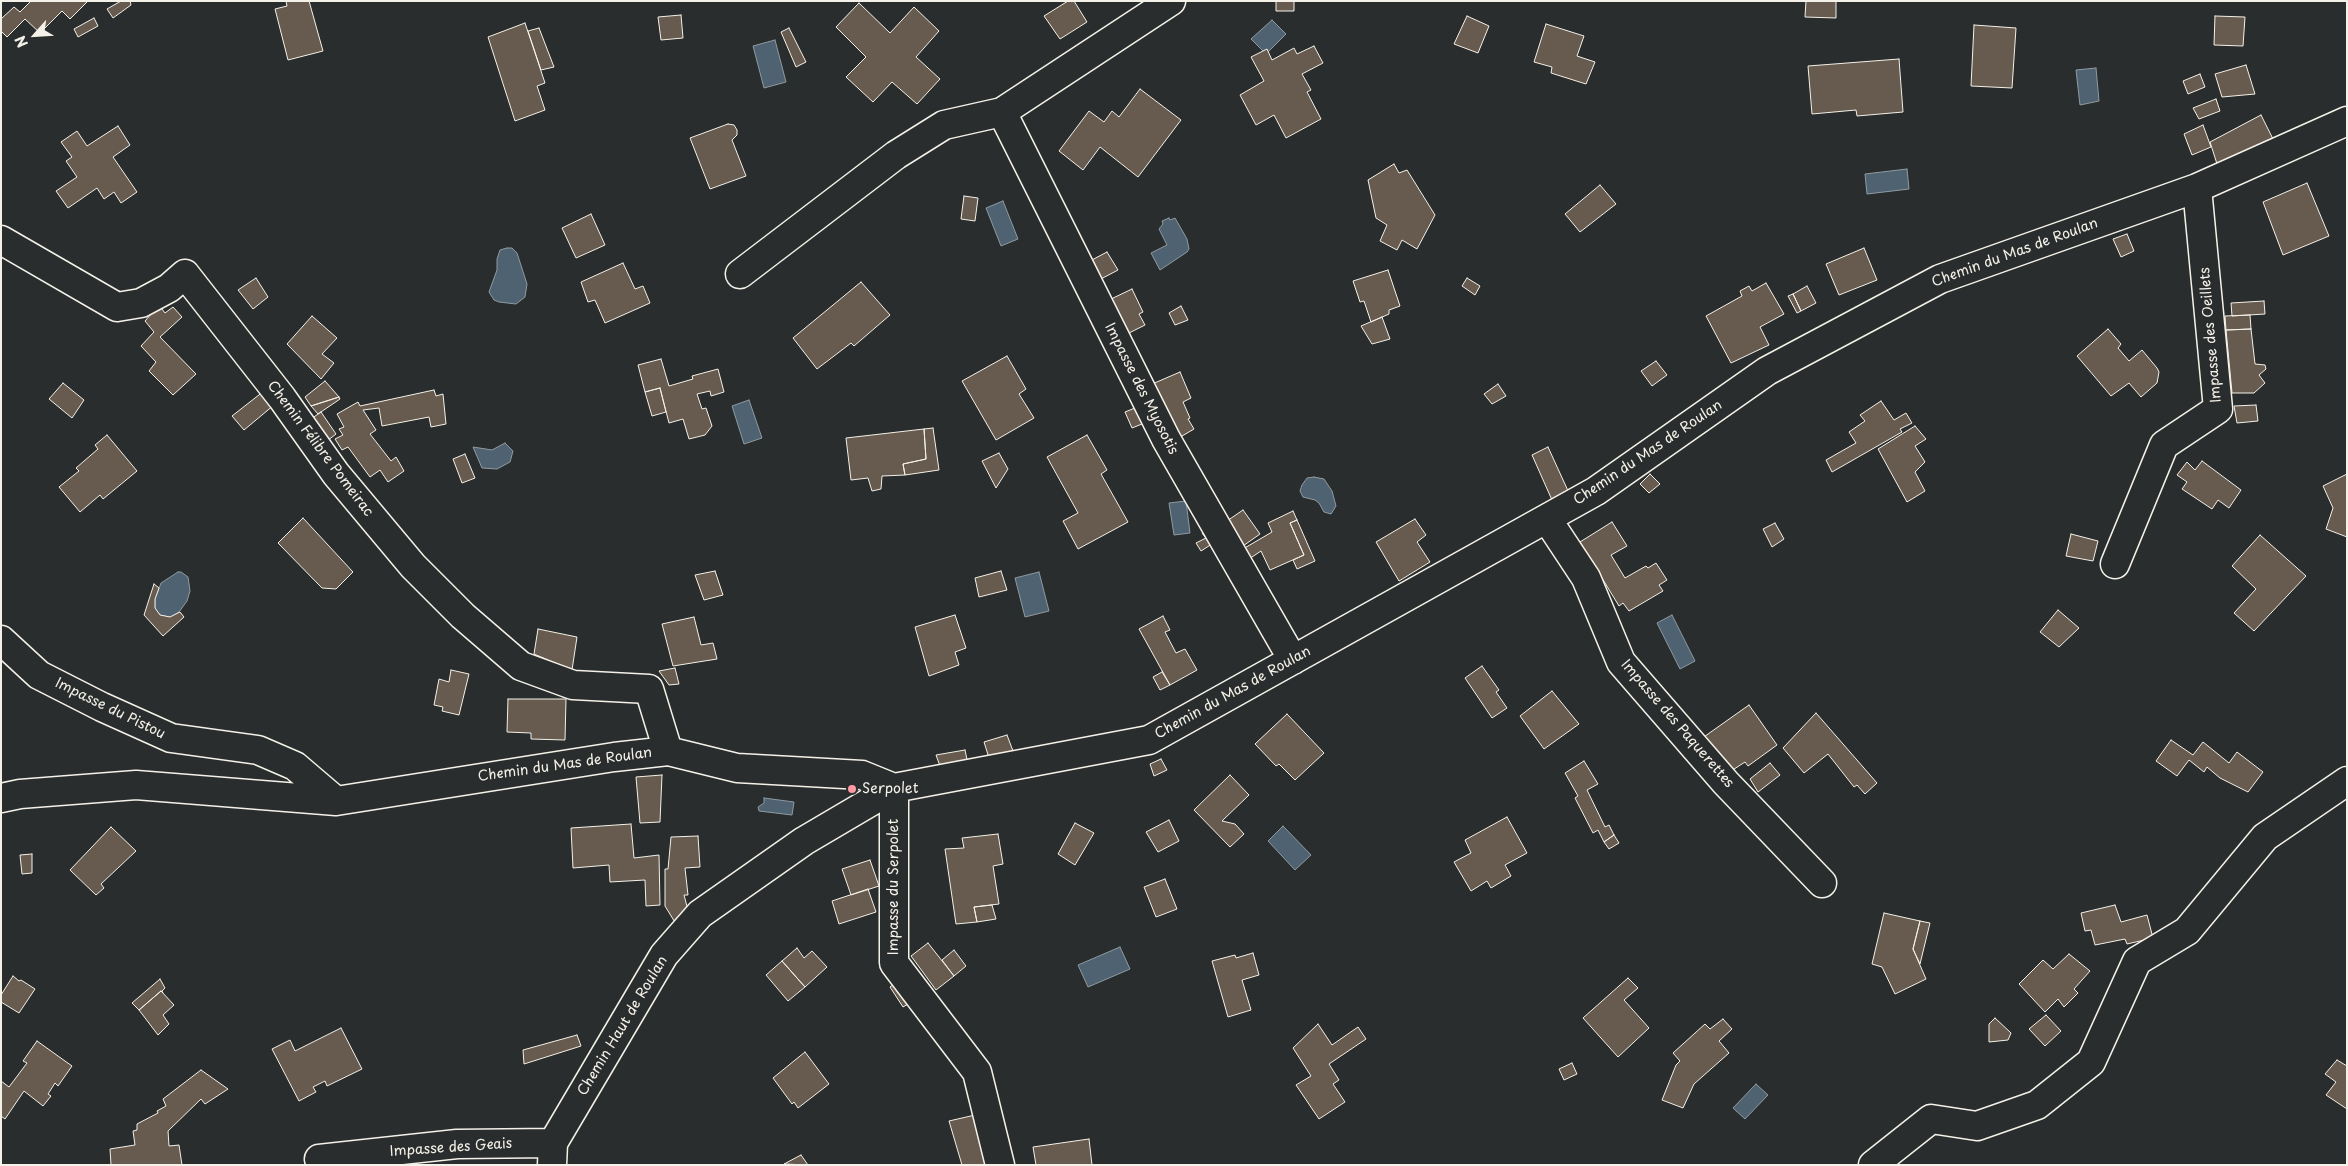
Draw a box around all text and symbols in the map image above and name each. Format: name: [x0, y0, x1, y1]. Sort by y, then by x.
north arrow: [10, 10, 60, 60]
text: N: [9, 32, 33, 51]
street label: Chemin du Mas de Roulan: [1930, 215, 2100, 291]
street label: Impasse des Oeillets: [2197, 267, 2225, 403]
street label: Impasse des Myosotis: [1101, 321, 1181, 457]
street label: Chemin Félibre Pomeirac: [263, 378, 377, 520]
street label: Chemin du Mas de Roulan: [1571, 397, 1725, 509]
street label: Chemin du Mas de Roulan: [1152, 643, 1314, 743]
street label: Impasse des Paquerettes: [1617, 657, 1737, 791]
street label: Impasse du Pistou: [52, 675, 168, 743]
street label: Chemin du Mas de Roulan: [477, 744, 653, 786]
place label: Serpolet: [862, 781, 918, 797]
marker: Serpolet: [846, 783, 858, 795]
street label: Impasse du Serpolet: [886, 819, 902, 955]
street label: Chemin Haut de Roulan: [575, 953, 671, 1099]
street label: Impasse des Geais: [389, 1135, 513, 1161]

